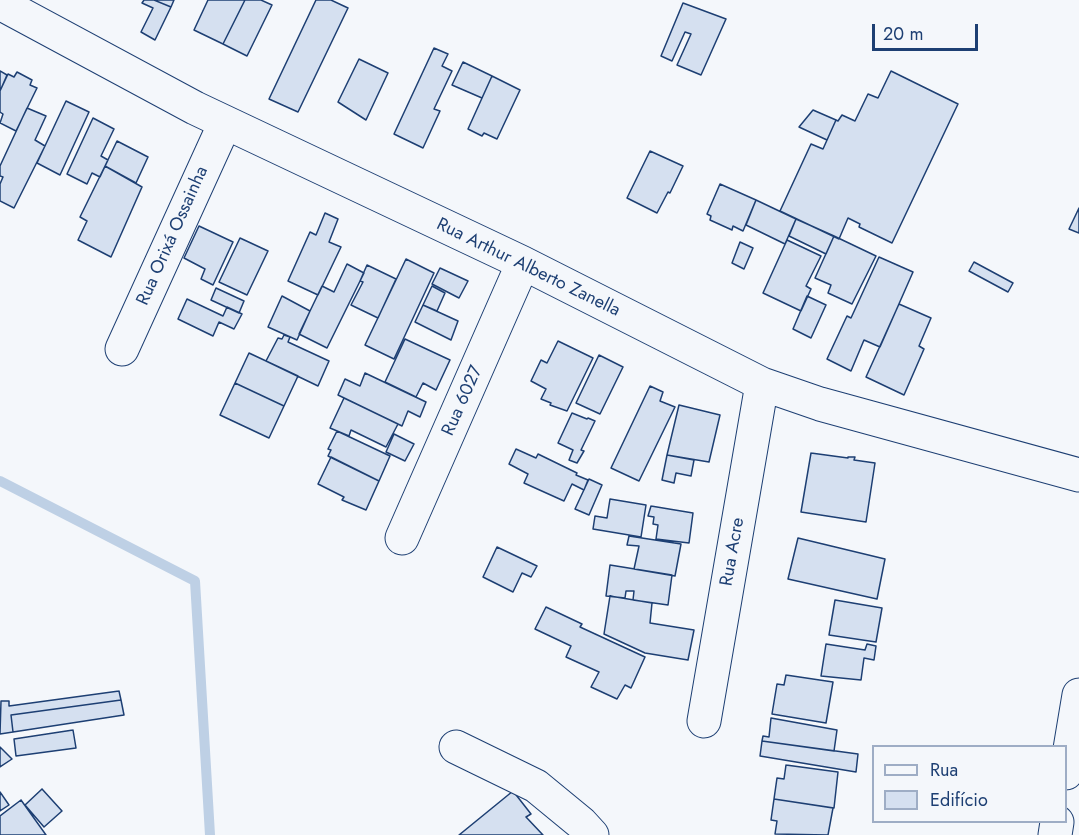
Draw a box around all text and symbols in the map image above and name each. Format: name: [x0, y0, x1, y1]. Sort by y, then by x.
scale bar: [875, 12, 982, 50]
text: 20 m: [883, 21, 923, 47]
street label: Rua Orixá Ossainha: [133, 163, 213, 309]
street label: Rua Arthur Alberto Zanella: [433, 214, 623, 322]
street label: Rua 6027: [438, 363, 488, 439]
street label: Rua Acre: [716, 516, 750, 588]
legend: [872, 745, 1067, 823]
text: Rua: [930, 757, 958, 783]
text: Edifício: [930, 787, 988, 813]

